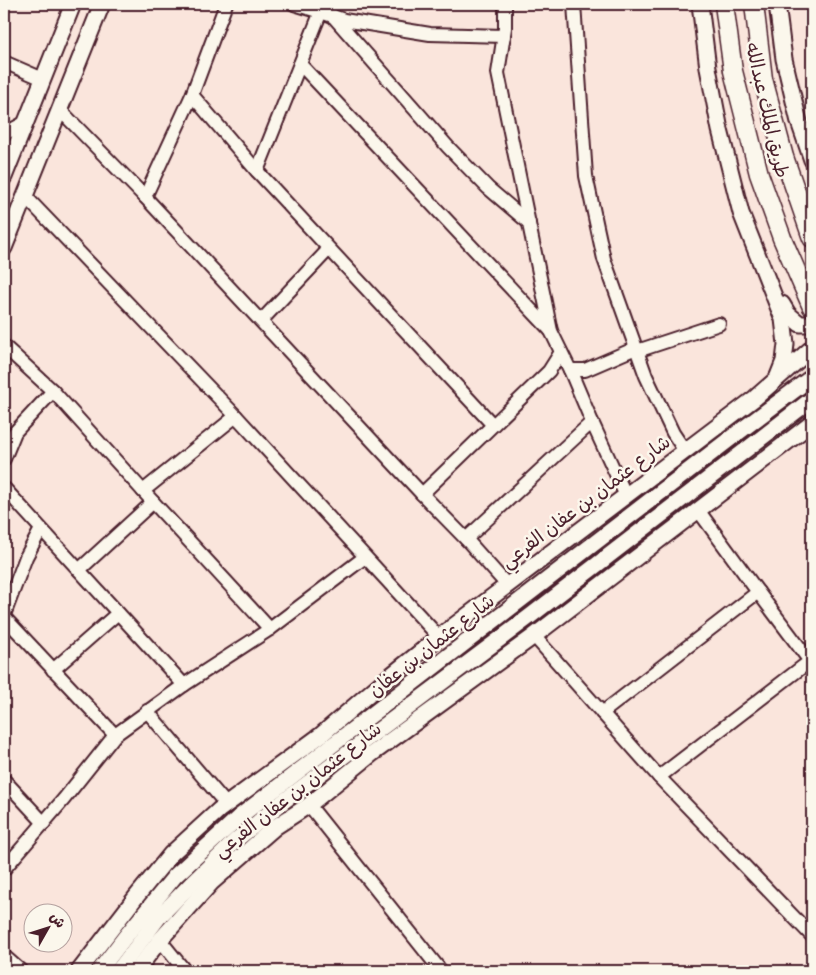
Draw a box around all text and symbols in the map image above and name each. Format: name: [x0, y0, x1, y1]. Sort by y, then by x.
street label: طريق الملك عبدالله: [736, 40, 793, 181]
street label: شارع عثمان بن عفان الفرعي: [496, 431, 678, 577]
street label: شارع عثمان بن عفان: [364, 590, 502, 706]
street label: شارع عثمان بن عفان الفرعي: [209, 717, 389, 866]
north arrow: [22, 902, 72, 952]
text: ش: [44, 909, 69, 933]

